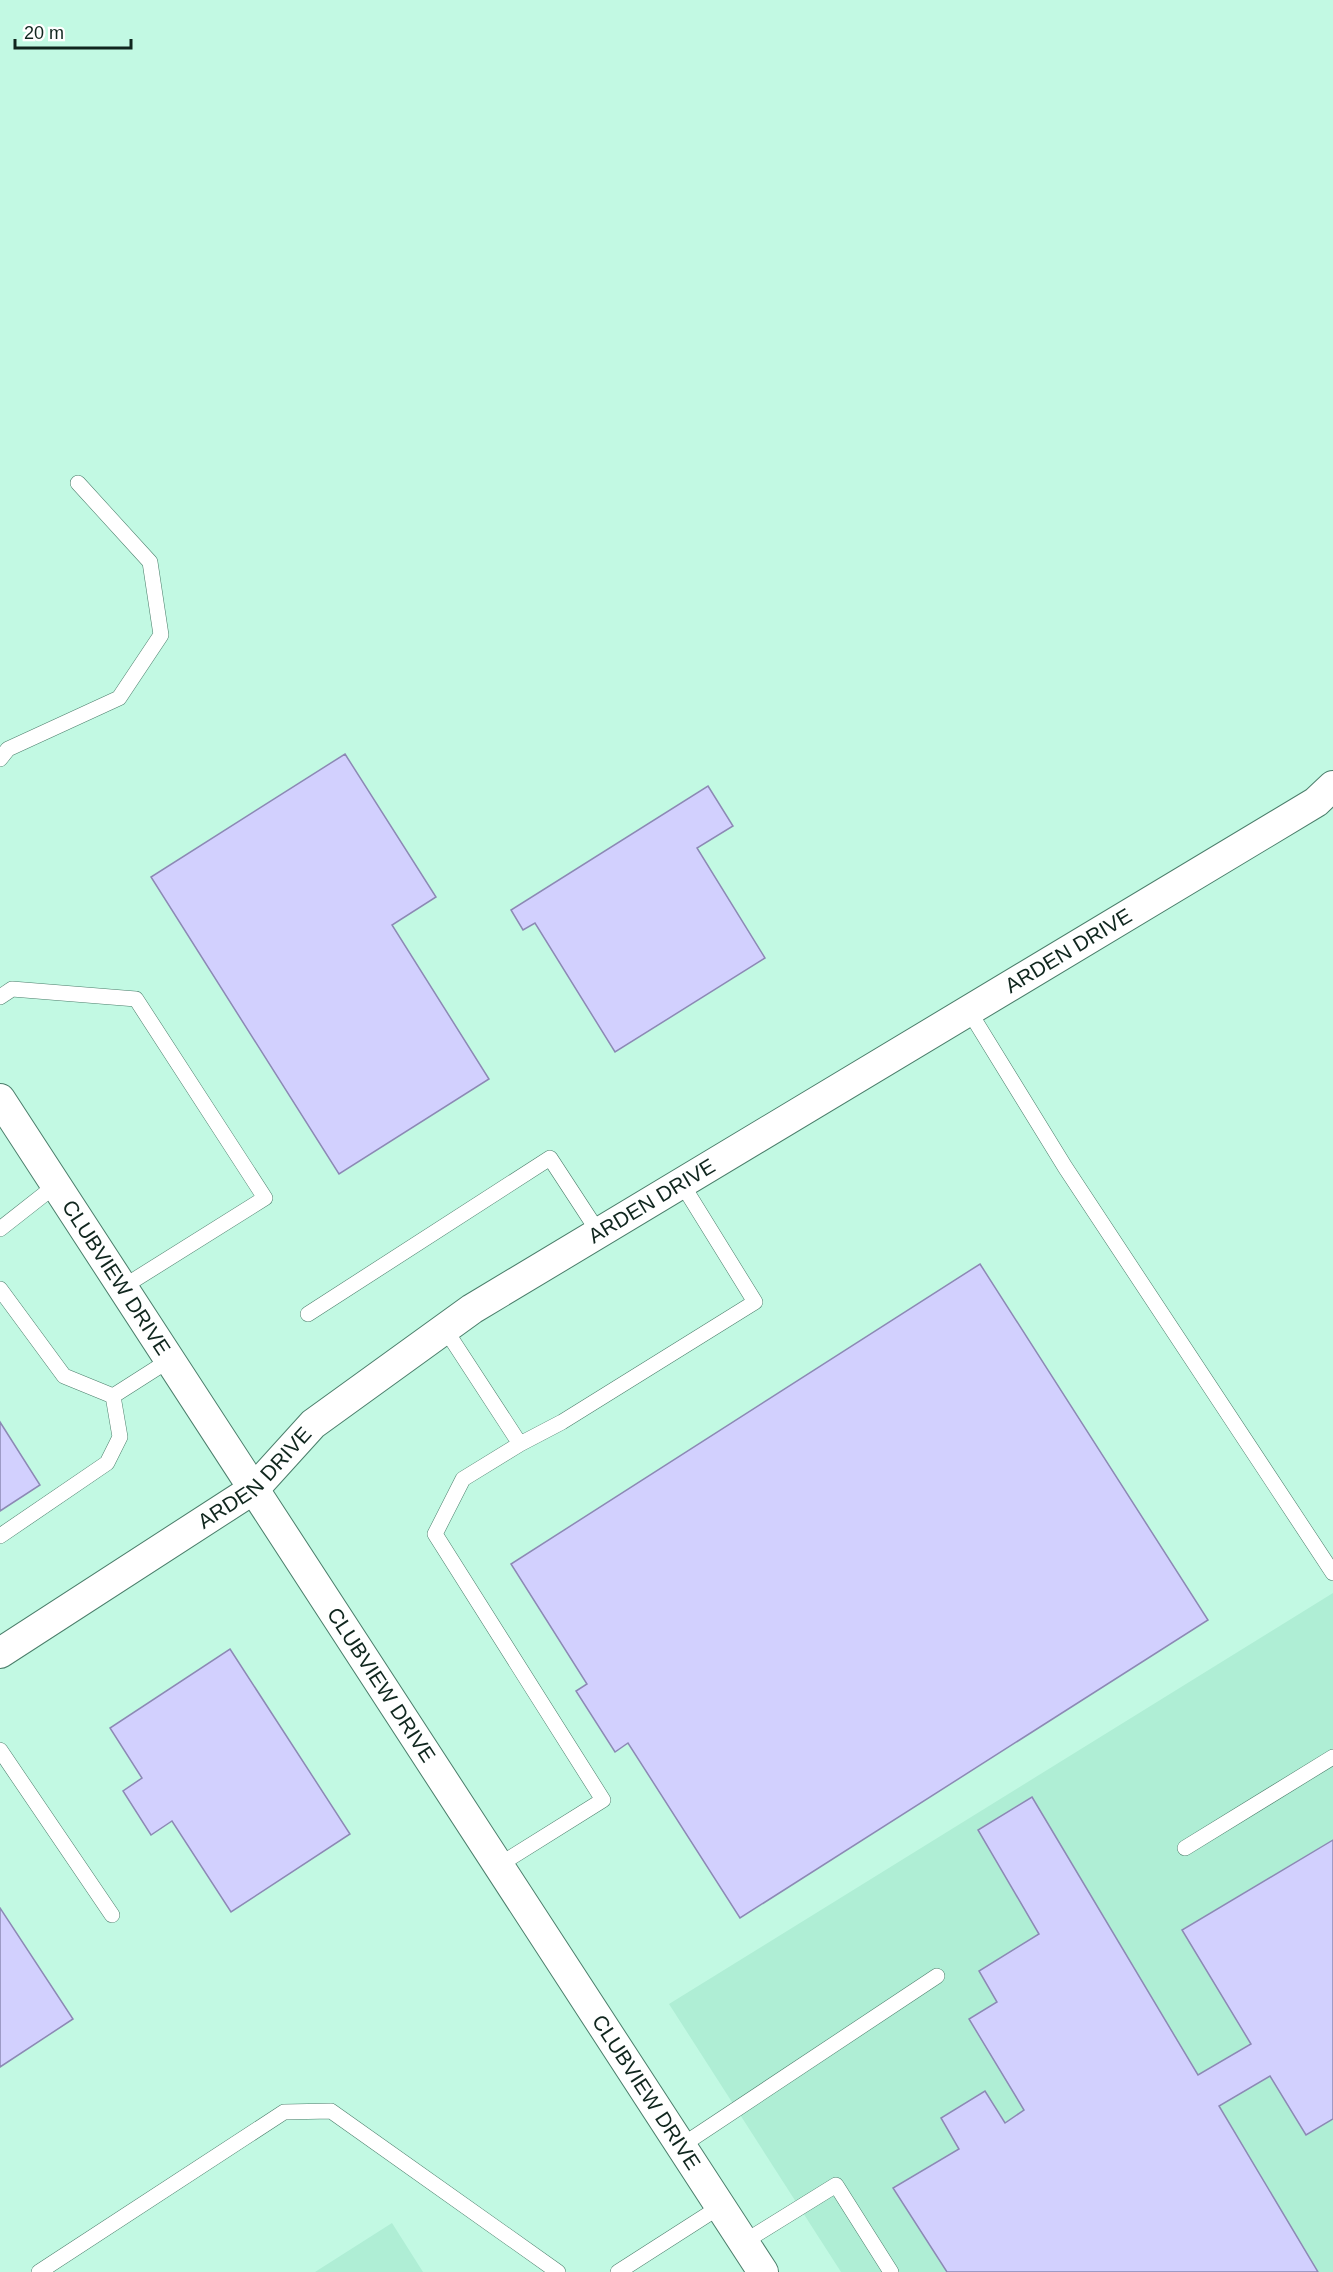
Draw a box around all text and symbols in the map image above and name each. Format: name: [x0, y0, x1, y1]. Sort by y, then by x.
scale bar: [15, 12, 130, 50]
text: 20 m: [24, 23, 64, 43]
street label: ARDEN DRIVE: [1001, 904, 1136, 997]
street label: ARDEN DRIVE: [584, 1154, 719, 1247]
street label: CLUBVIEW DRIVE: [58, 1196, 175, 1359]
street label: ARDEN DRIVE: [193, 1422, 316, 1533]
street label: CLUBVIEW DRIVE: [323, 1603, 440, 1766]
street label: CLUBVIEW DRIVE: [588, 2010, 705, 2174]

